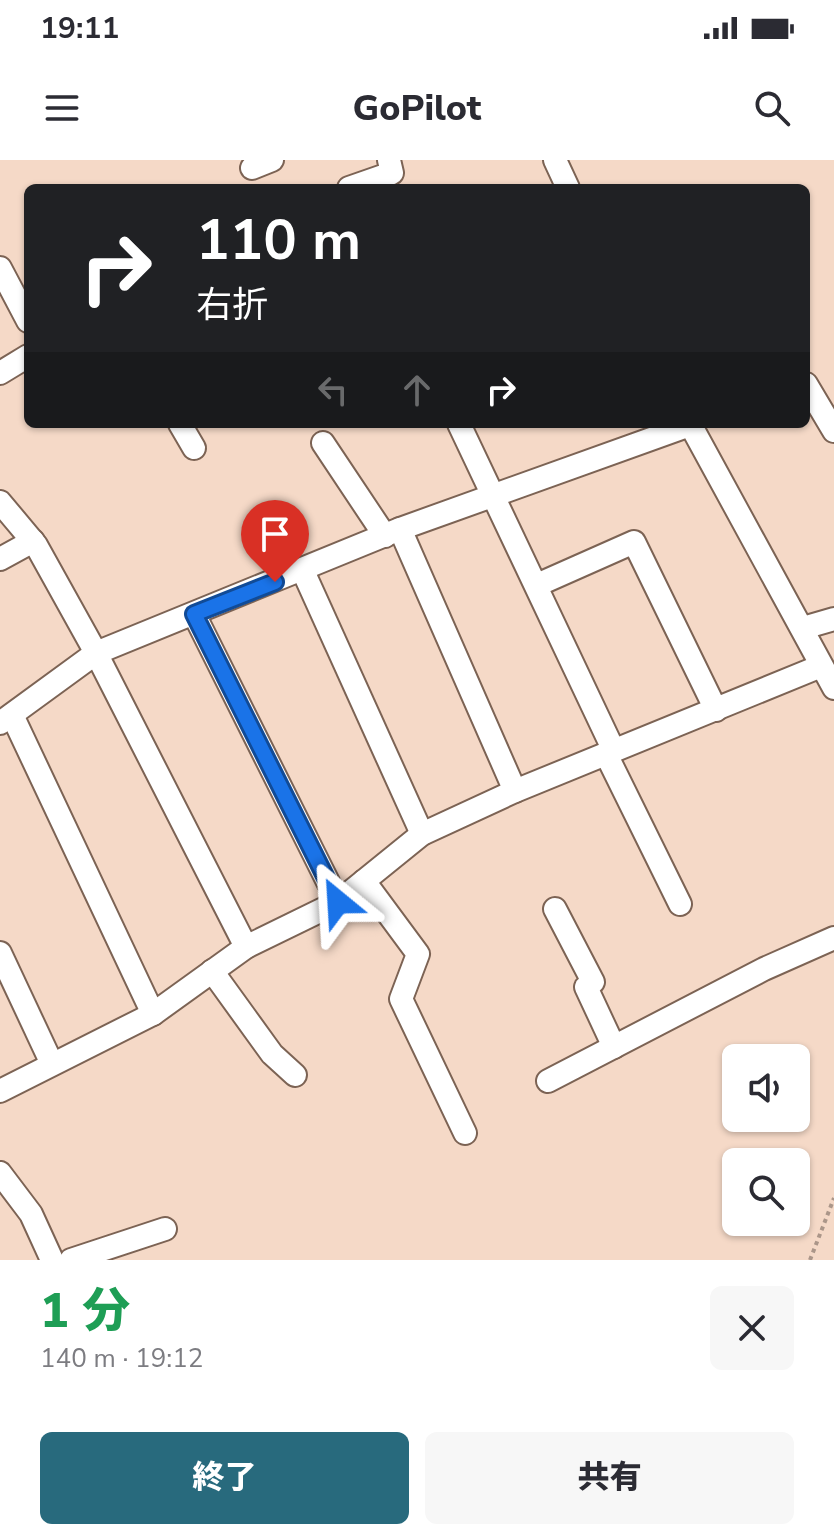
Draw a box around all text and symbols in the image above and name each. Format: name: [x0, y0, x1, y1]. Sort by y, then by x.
text: 19:11: [40, 8, 119, 49]
text: GoPilot: [353, 84, 481, 133]
icon: menu: [40, 86, 84, 130]
icon: search: [750, 86, 794, 130]
text: 110 m: [196, 202, 361, 279]
icon: right: [64, 216, 168, 320]
text: 右折: [196, 281, 268, 330]
icon: left: [311, 368, 355, 412]
icon: ahead: [395, 368, 439, 412]
icon: right: [479, 368, 523, 412]
pin: [241, 500, 309, 582]
icon: arrive: [253, 512, 297, 556]
position arrow: [296, 860, 380, 944]
map controls: [722, 1044, 810, 1236]
button: sound: [722, 1044, 810, 1132]
button: search: [722, 1148, 810, 1236]
text: 1 分: [40, 1278, 130, 1344]
button: close: [710, 1286, 794, 1370]
text: 140 m · 19:12: [40, 1341, 203, 1376]
button: 終了: [40, 1432, 409, 1524]
button: 共有: [425, 1432, 794, 1524]

